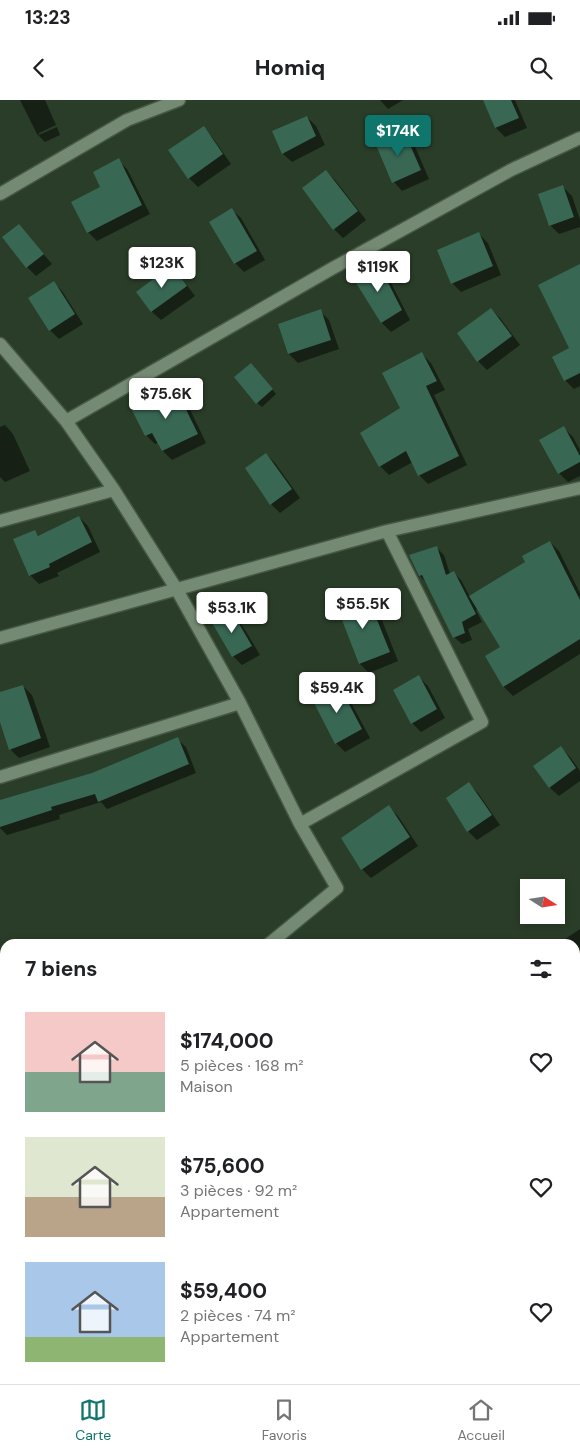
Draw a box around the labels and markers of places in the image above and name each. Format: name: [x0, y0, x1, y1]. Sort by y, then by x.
pin: $174K: [363, 115, 433, 157]
pin: $123K: [127, 246, 197, 289]
pin: $119K: [343, 250, 413, 293]
pin: $75.6K: [125, 378, 207, 420]
pin: $55.5K: [322, 588, 404, 630]
pin: $53.1K: [191, 592, 273, 634]
pin: $59.4K: [296, 672, 378, 714]

